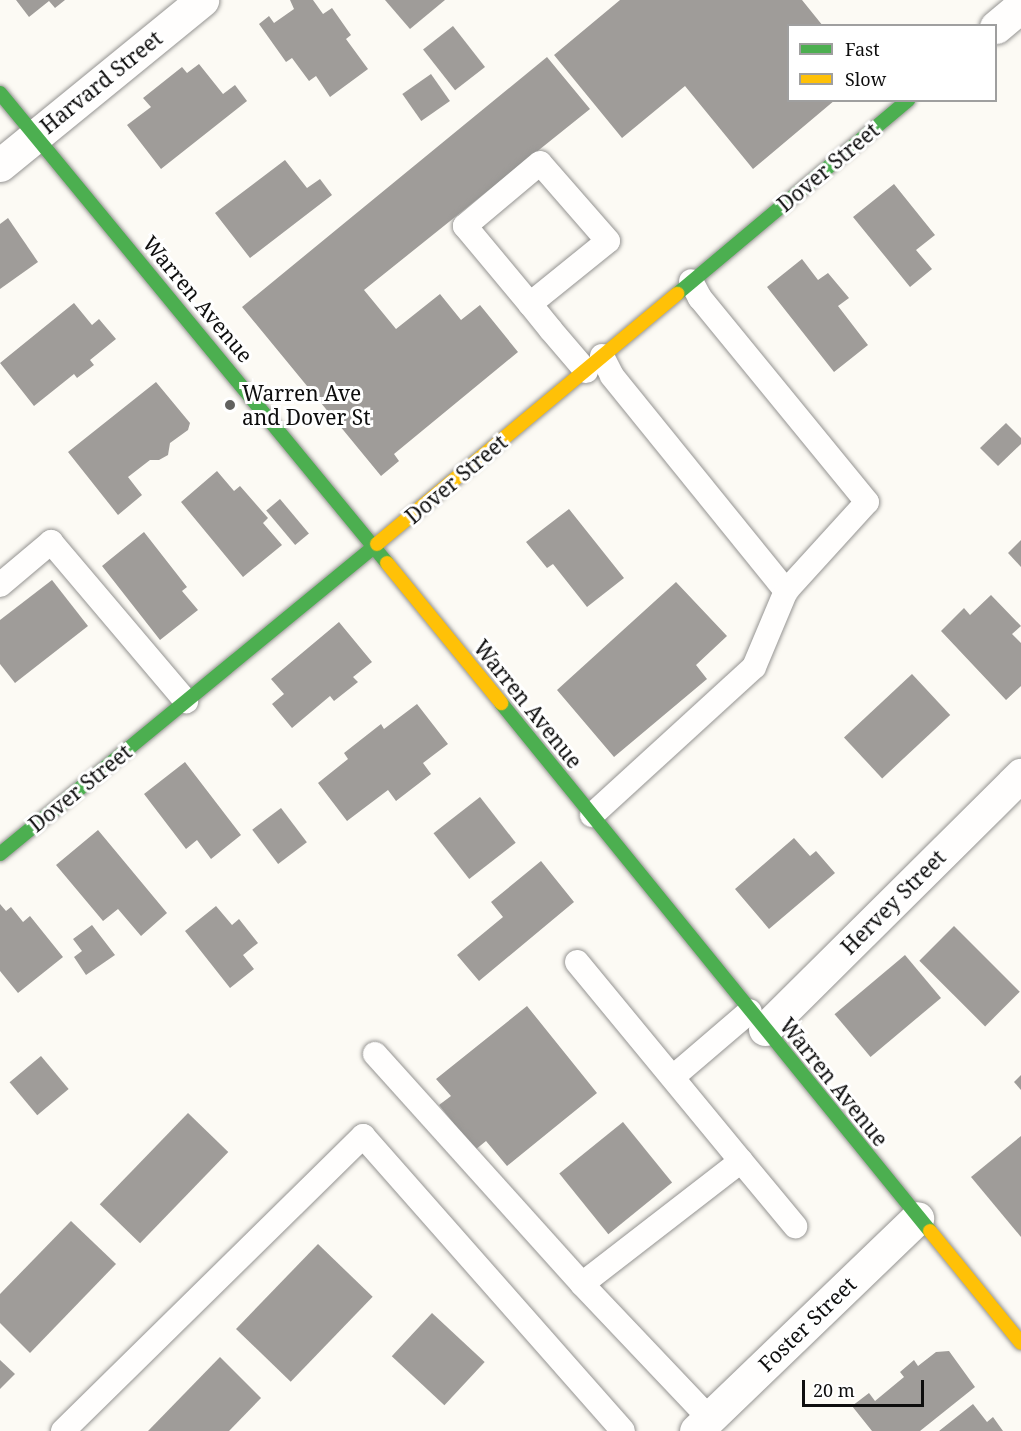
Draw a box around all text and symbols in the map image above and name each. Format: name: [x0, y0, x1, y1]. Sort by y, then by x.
legend: [787, 24, 997, 102]
street label: Harvard Street: [35, 25, 167, 139]
text: Fast: [845, 37, 880, 61]
text: Slow: [845, 67, 886, 91]
street label: Dover Street: [772, 117, 884, 217]
street label: Warren Avenue: [138, 231, 258, 367]
place label: Warren Ave and Dover St: [242, 380, 371, 430]
marker: Warren Ave and Dover St: [223, 398, 237, 412]
street label: Dover Street: [400, 429, 512, 529]
street label: Warren Avenue: [469, 635, 587, 773]
street label: Dover Street: [24, 739, 136, 837]
street label: Hervey Street: [836, 845, 950, 959]
street label: Warren Avenue: [775, 1013, 893, 1151]
street label: Foster Street: [753, 1271, 861, 1377]
scale bar: [805, 1368, 926, 1406]
text: 20 m: [813, 1378, 855, 1402]

